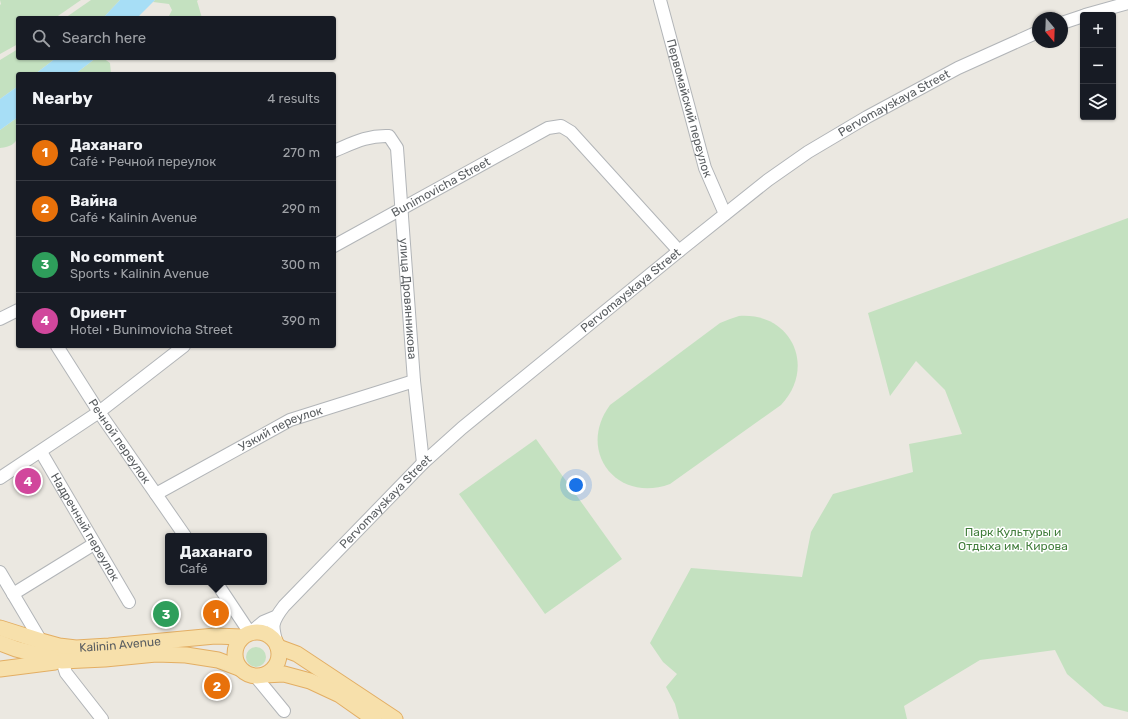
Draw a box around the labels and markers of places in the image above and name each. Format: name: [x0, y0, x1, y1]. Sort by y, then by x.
pin: 4: [15, 466, 41, 496]
pin: 1: [203, 598, 229, 628]
pin: 3: [153, 599, 179, 629]
pin: 2: [204, 671, 230, 701]

